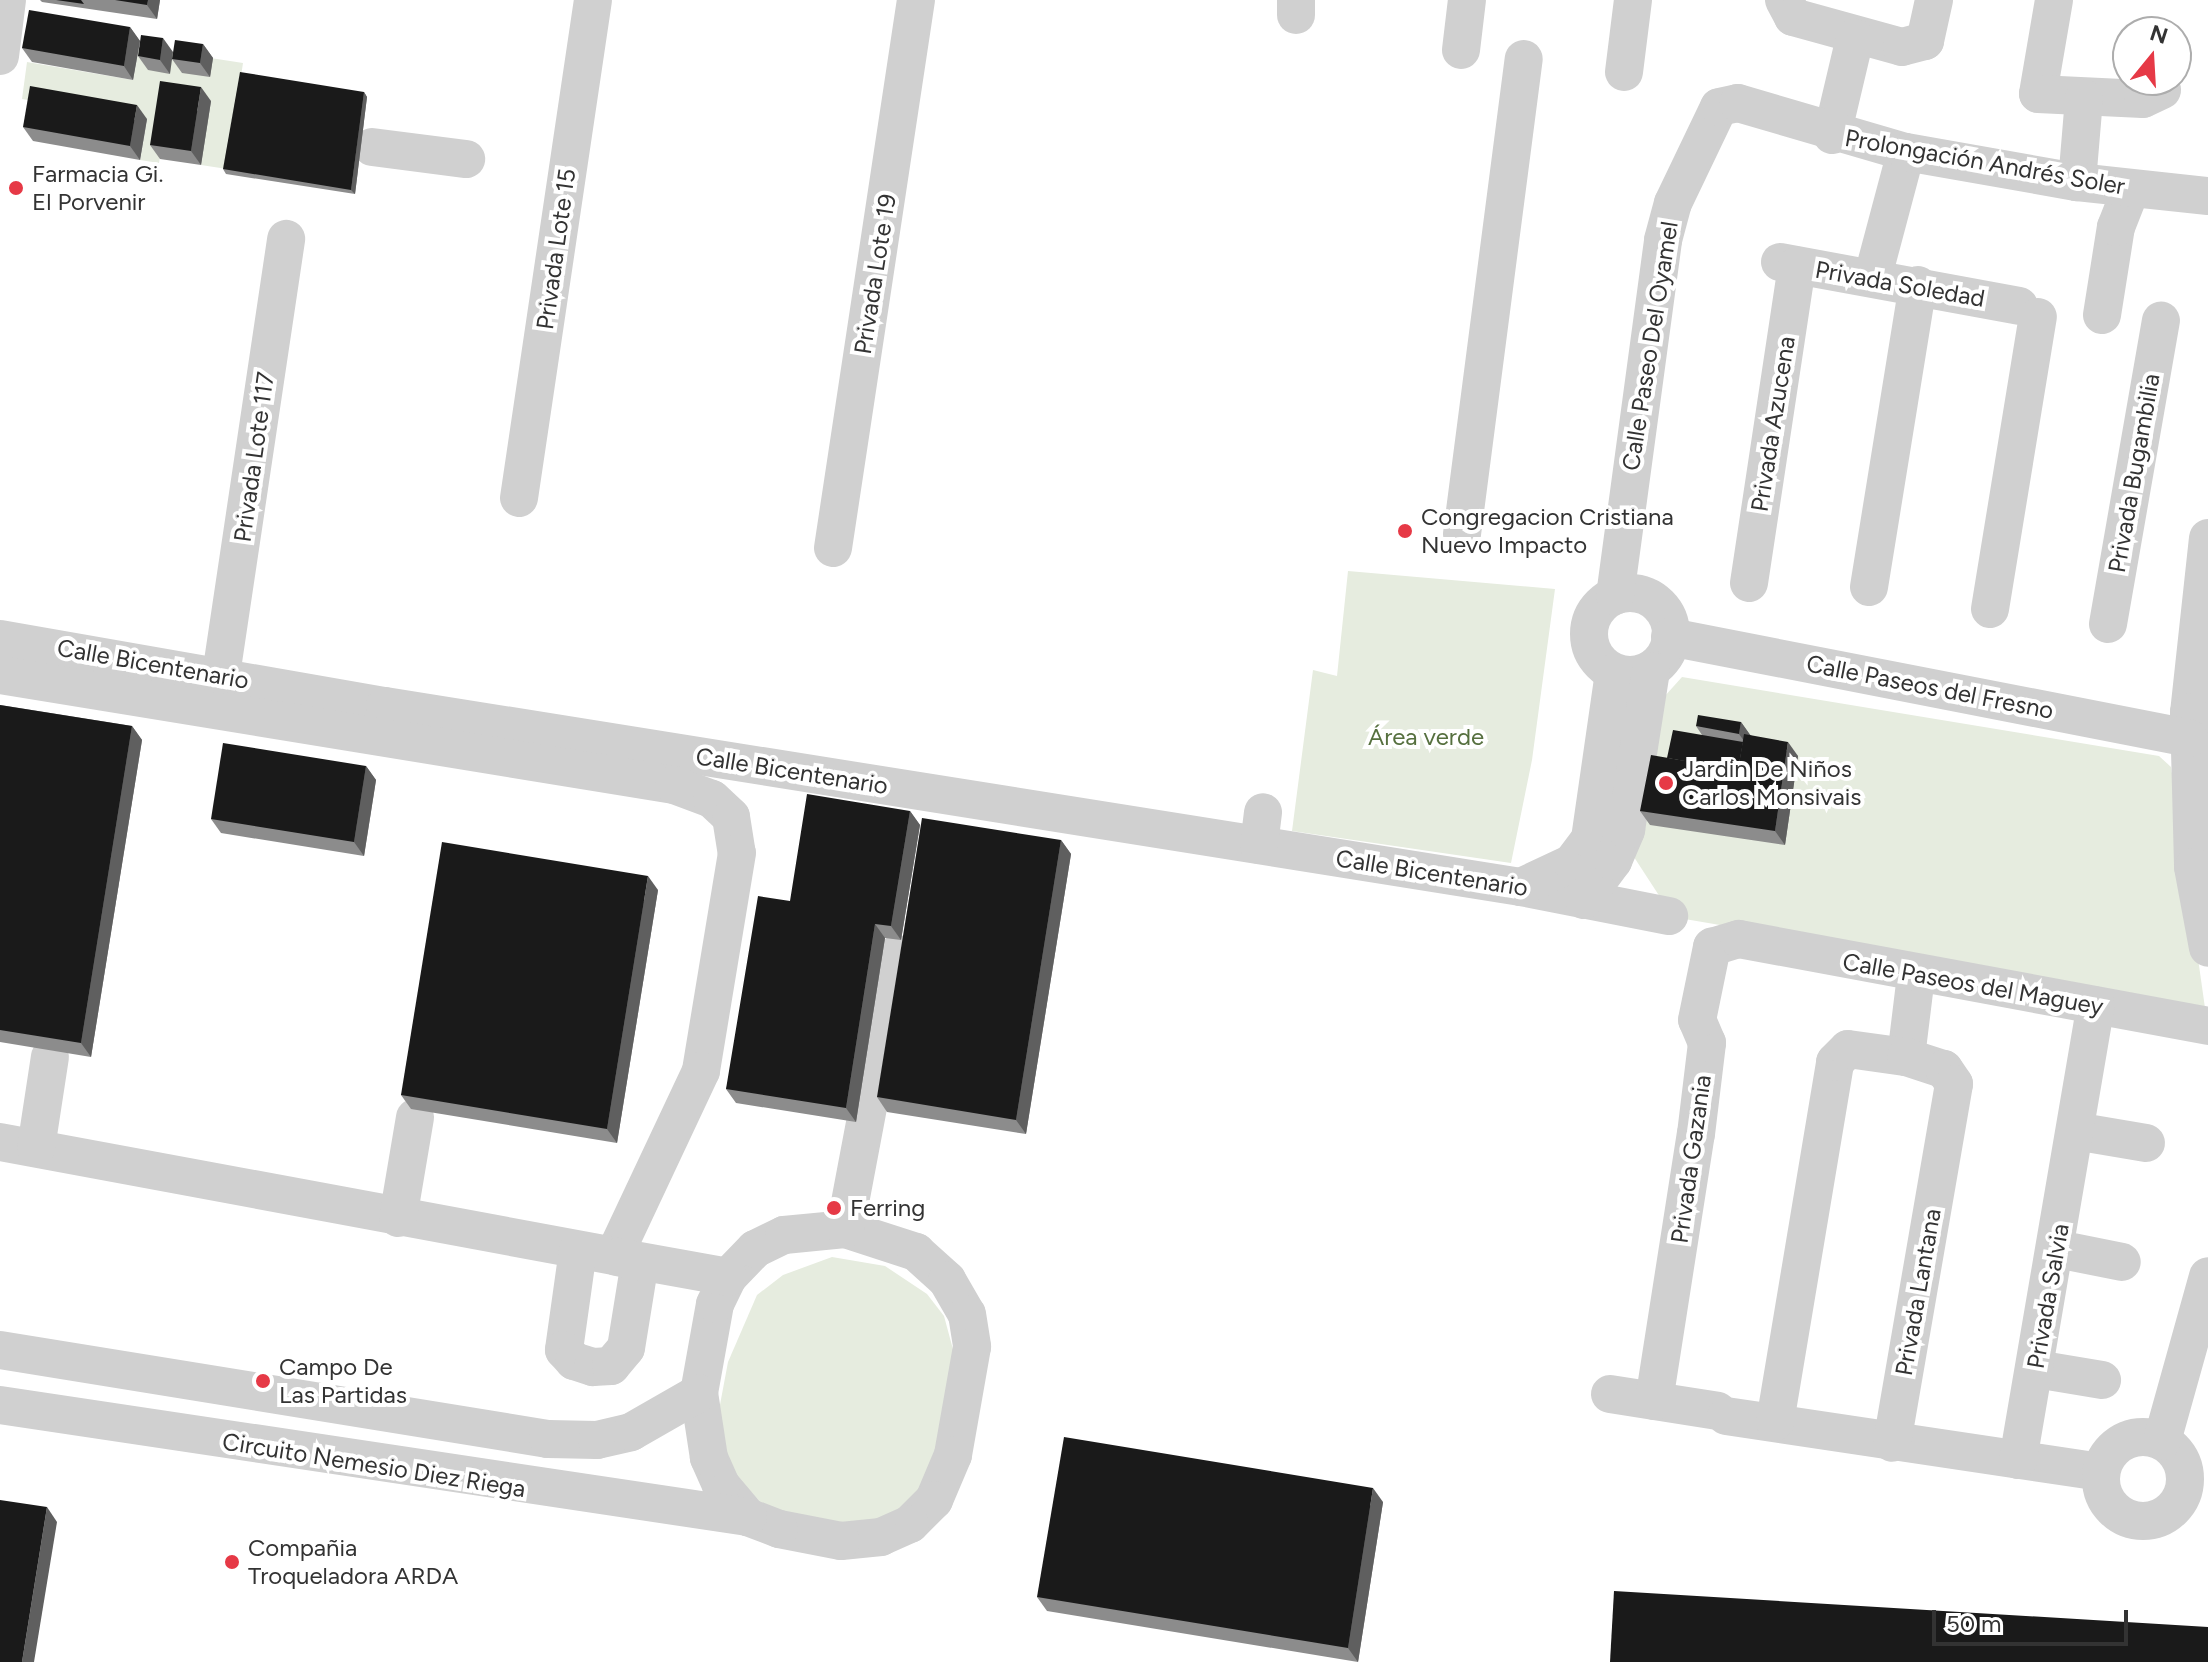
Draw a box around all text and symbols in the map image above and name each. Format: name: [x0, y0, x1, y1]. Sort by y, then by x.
north arrow: [2112, 16, 2192, 96]
text: N: [2147, 19, 2171, 50]
street label: Prolongación Andrés Soler: [1843, 123, 2127, 201]
place label: Farmacia Gi. El Porvenir: [32, 160, 163, 216]
street label: Privada Lote 15: [530, 167, 582, 331]
marker: Farmacia Gi. El Porvenir: [7, 179, 25, 197]
street label: Privada Lote 19: [848, 192, 902, 356]
street label: Calle Paseo Del Oyamel: [1616, 219, 1684, 473]
street label: Privada Soledad: [1813, 255, 1987, 313]
street label: Privada Azucena: [1745, 334, 1801, 514]
street label: Privada Lote 117: [228, 370, 280, 544]
street label: Privada Bugambilia: [2102, 371, 2166, 575]
place label: Congregacion Cristiana Nuevo Impacto: [1421, 503, 1674, 559]
marker: Congregacion Cristiana Nuevo Impacto: [1396, 522, 1414, 540]
street label: Calle Bicentenario: [55, 633, 251, 695]
street label: Calle Paseos del Fresno: [1804, 649, 2056, 725]
park label: Área verde: [1368, 723, 1484, 751]
street label: Calle Bicentenario: [694, 742, 890, 800]
place label: Jardin De Niños Carlos Monsivais: [1682, 755, 1862, 811]
marker: Jardin De Niños Carlos Monsivais: [1657, 774, 1675, 792]
street label: Calle Bicentenario: [1334, 844, 1530, 902]
street label: Calle Paseos del Maguey: [1840, 947, 2106, 1021]
street label: Privada Gazania: [1665, 1073, 1717, 1245]
place label: Ferring: [850, 1194, 925, 1222]
marker: Ferring: [825, 1199, 843, 1217]
street label: Privada Lantana: [1889, 1206, 1947, 1378]
street label: Privada Salvia: [2021, 1221, 2075, 1371]
place label: Campo De Las Partidas: [279, 1353, 407, 1409]
marker: Campo De Las Partidas: [254, 1372, 272, 1390]
street label: Circuito Nemesio Diez Riega: [220, 1427, 528, 1503]
place label: Compañia Troqueladora ARDA: [248, 1534, 458, 1590]
marker: Compañia Troqueladora ARDA: [223, 1553, 241, 1571]
scale bar: [1936, 1594, 2132, 1644]
text: 50 m: [1946, 1609, 2002, 1638]

